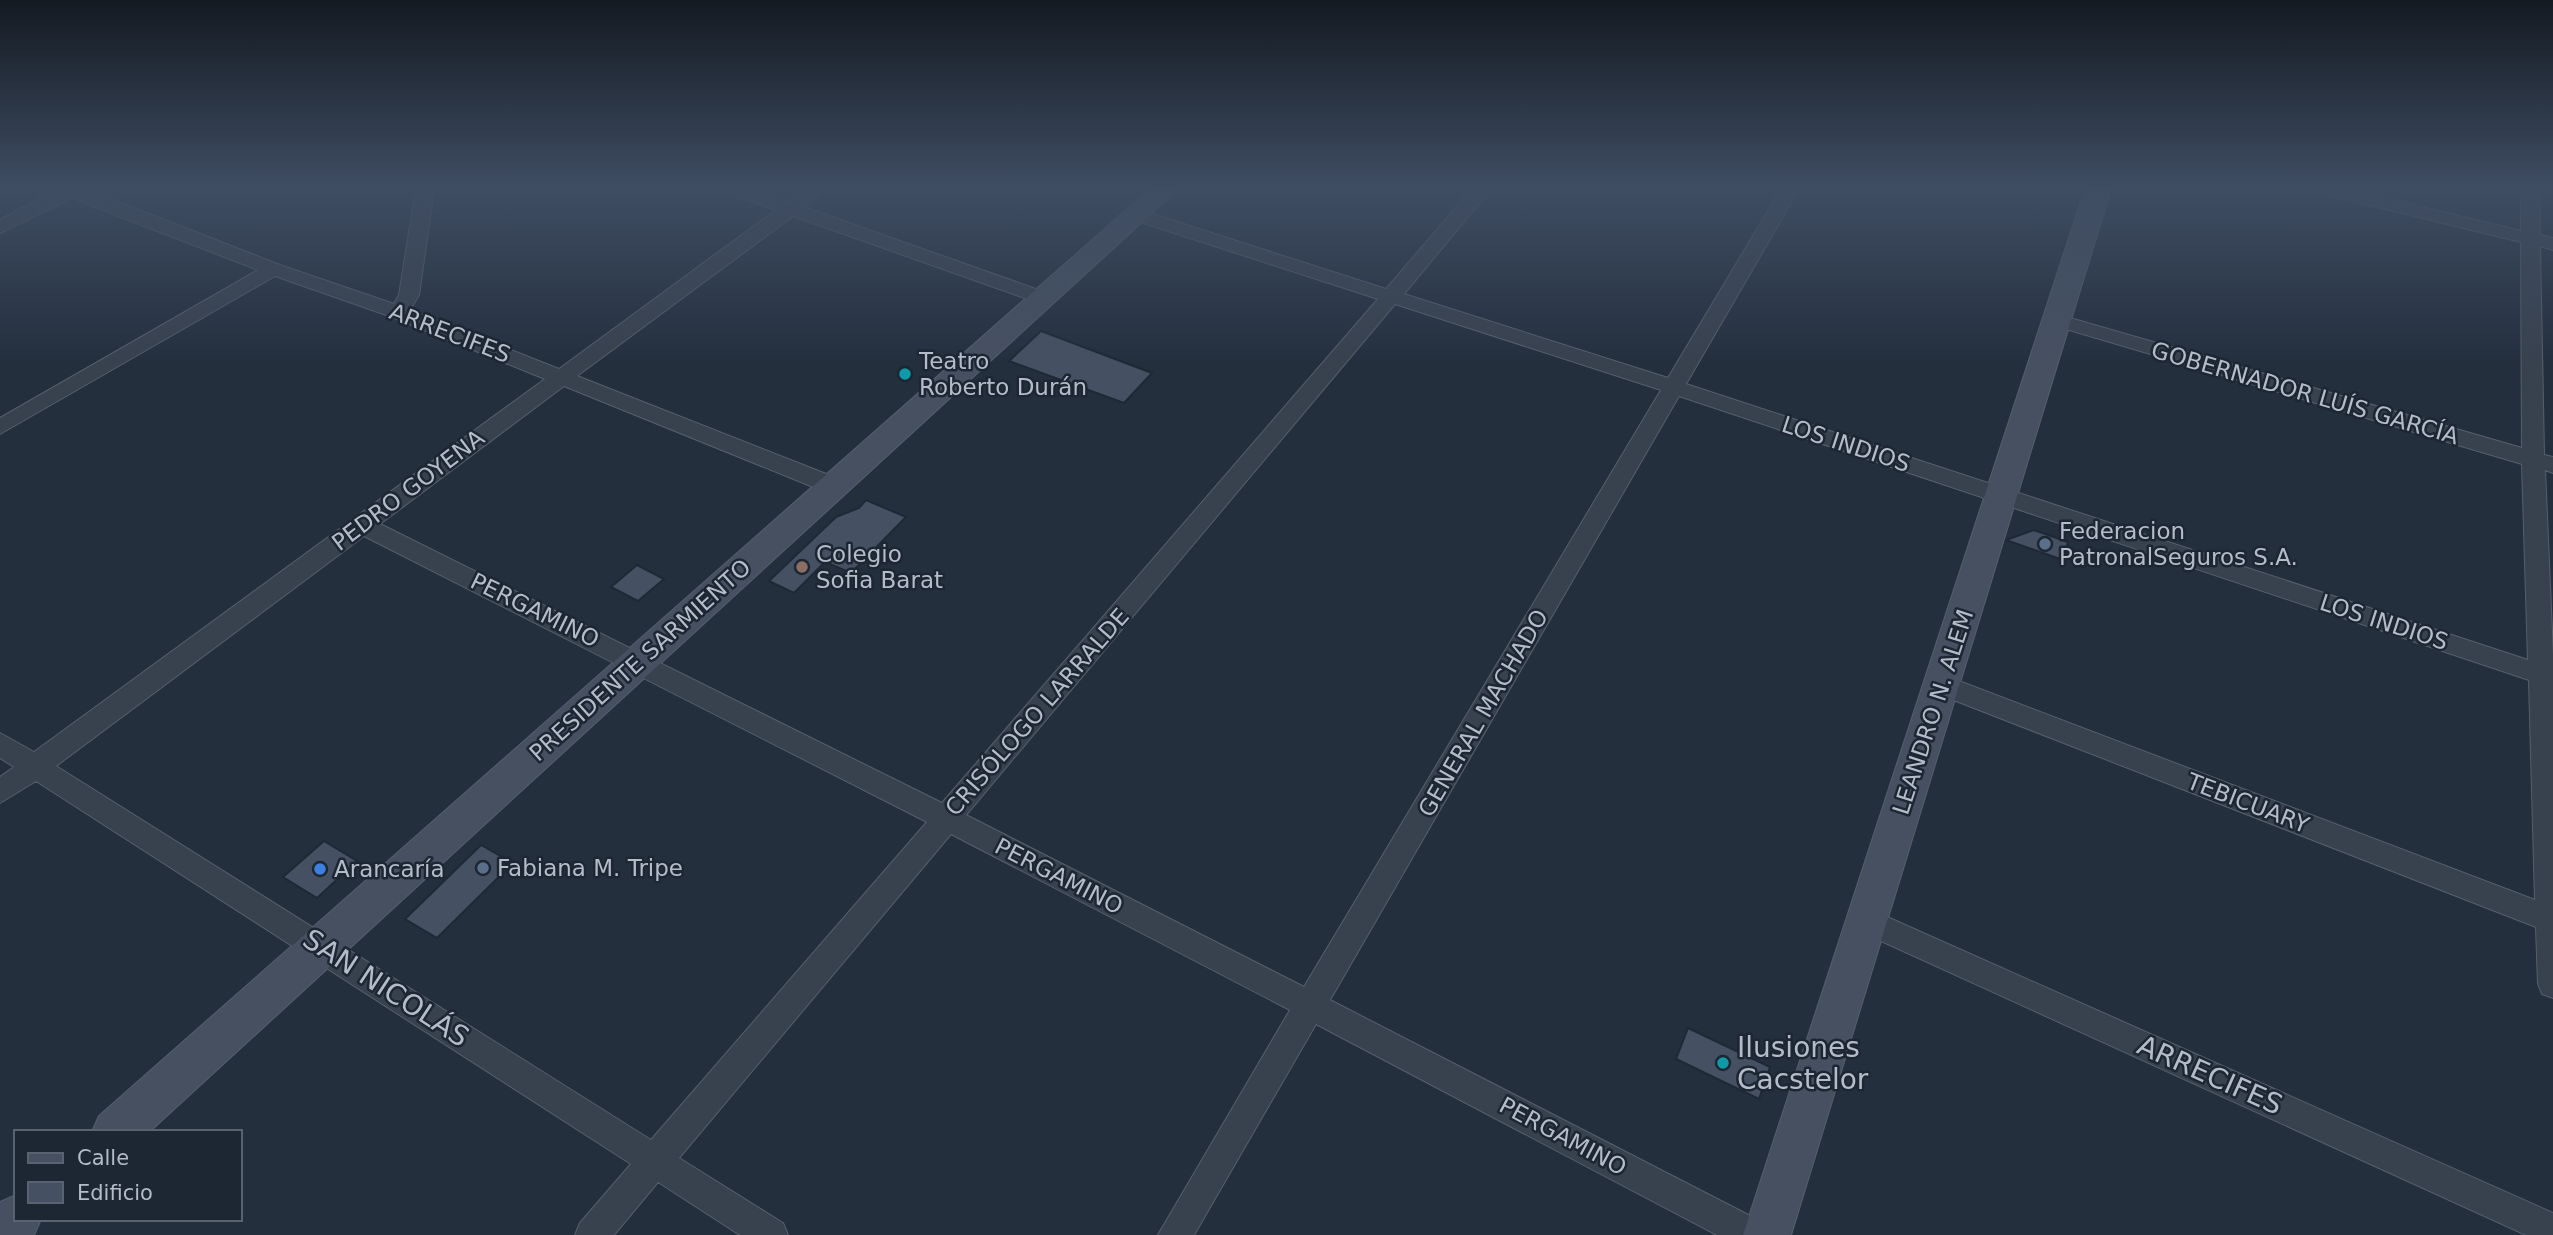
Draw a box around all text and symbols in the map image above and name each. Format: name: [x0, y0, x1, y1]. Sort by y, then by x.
street label: ARRECIFES: [386, 298, 514, 368]
street label: GOBERNADOR LUÍS GARCÍA: [2148, 336, 2462, 449]
place label: Teatro Roberto Durán: [918, 348, 1087, 400]
marker: Teatro Roberto Durán: [897, 366, 913, 382]
street label: LOS INDIOS: [1779, 411, 1913, 477]
street label: PEDRO GOYENA: [327, 424, 489, 556]
place label: Federacion PatronalSeguros S.A.: [2059, 518, 2298, 570]
marker: Federacion PatronalSeguros S.A.: [2037, 536, 2053, 552]
place label: Colegio Sofia Barat: [816, 541, 943, 593]
street label: PRESIDENTE SARMIENTO: [524, 554, 756, 766]
marker: Colegio Sofia Barat: [794, 559, 810, 575]
street label: PERGAMINO: [466, 568, 604, 652]
street label: LOS INDIOS: [2317, 589, 2451, 655]
street label: CRISÓLOGO LARRALDE: [939, 603, 1134, 821]
street label: GENERAL MACHADO: [1413, 605, 1553, 821]
street label: LEANDRO N. ALEM: [1888, 606, 1978, 818]
street label: TEBICUARY: [2182, 768, 2313, 838]
street label: PERGAMINO: [991, 833, 1127, 919]
place label: Fabiana M. Tripe: [497, 855, 683, 881]
place label: Arancaría: [334, 856, 445, 882]
marker: Fabiana M. Tripe: [475, 860, 491, 876]
marker: Arancaría: [312, 861, 328, 877]
street label: SAN NICOLÁS: [297, 921, 476, 1054]
street label: ARRECIFES: [2132, 1028, 2288, 1122]
place label: Ilusiones Cacstelor: [1737, 1031, 1869, 1096]
marker: Ilusiones Cacstelor: [1715, 1055, 1731, 1071]
street label: PERGAMINO: [1495, 1092, 1631, 1180]
legend: [14, 1130, 242, 1221]
text: Calle: [77, 1146, 129, 1170]
text: Edificio: [77, 1181, 153, 1205]

